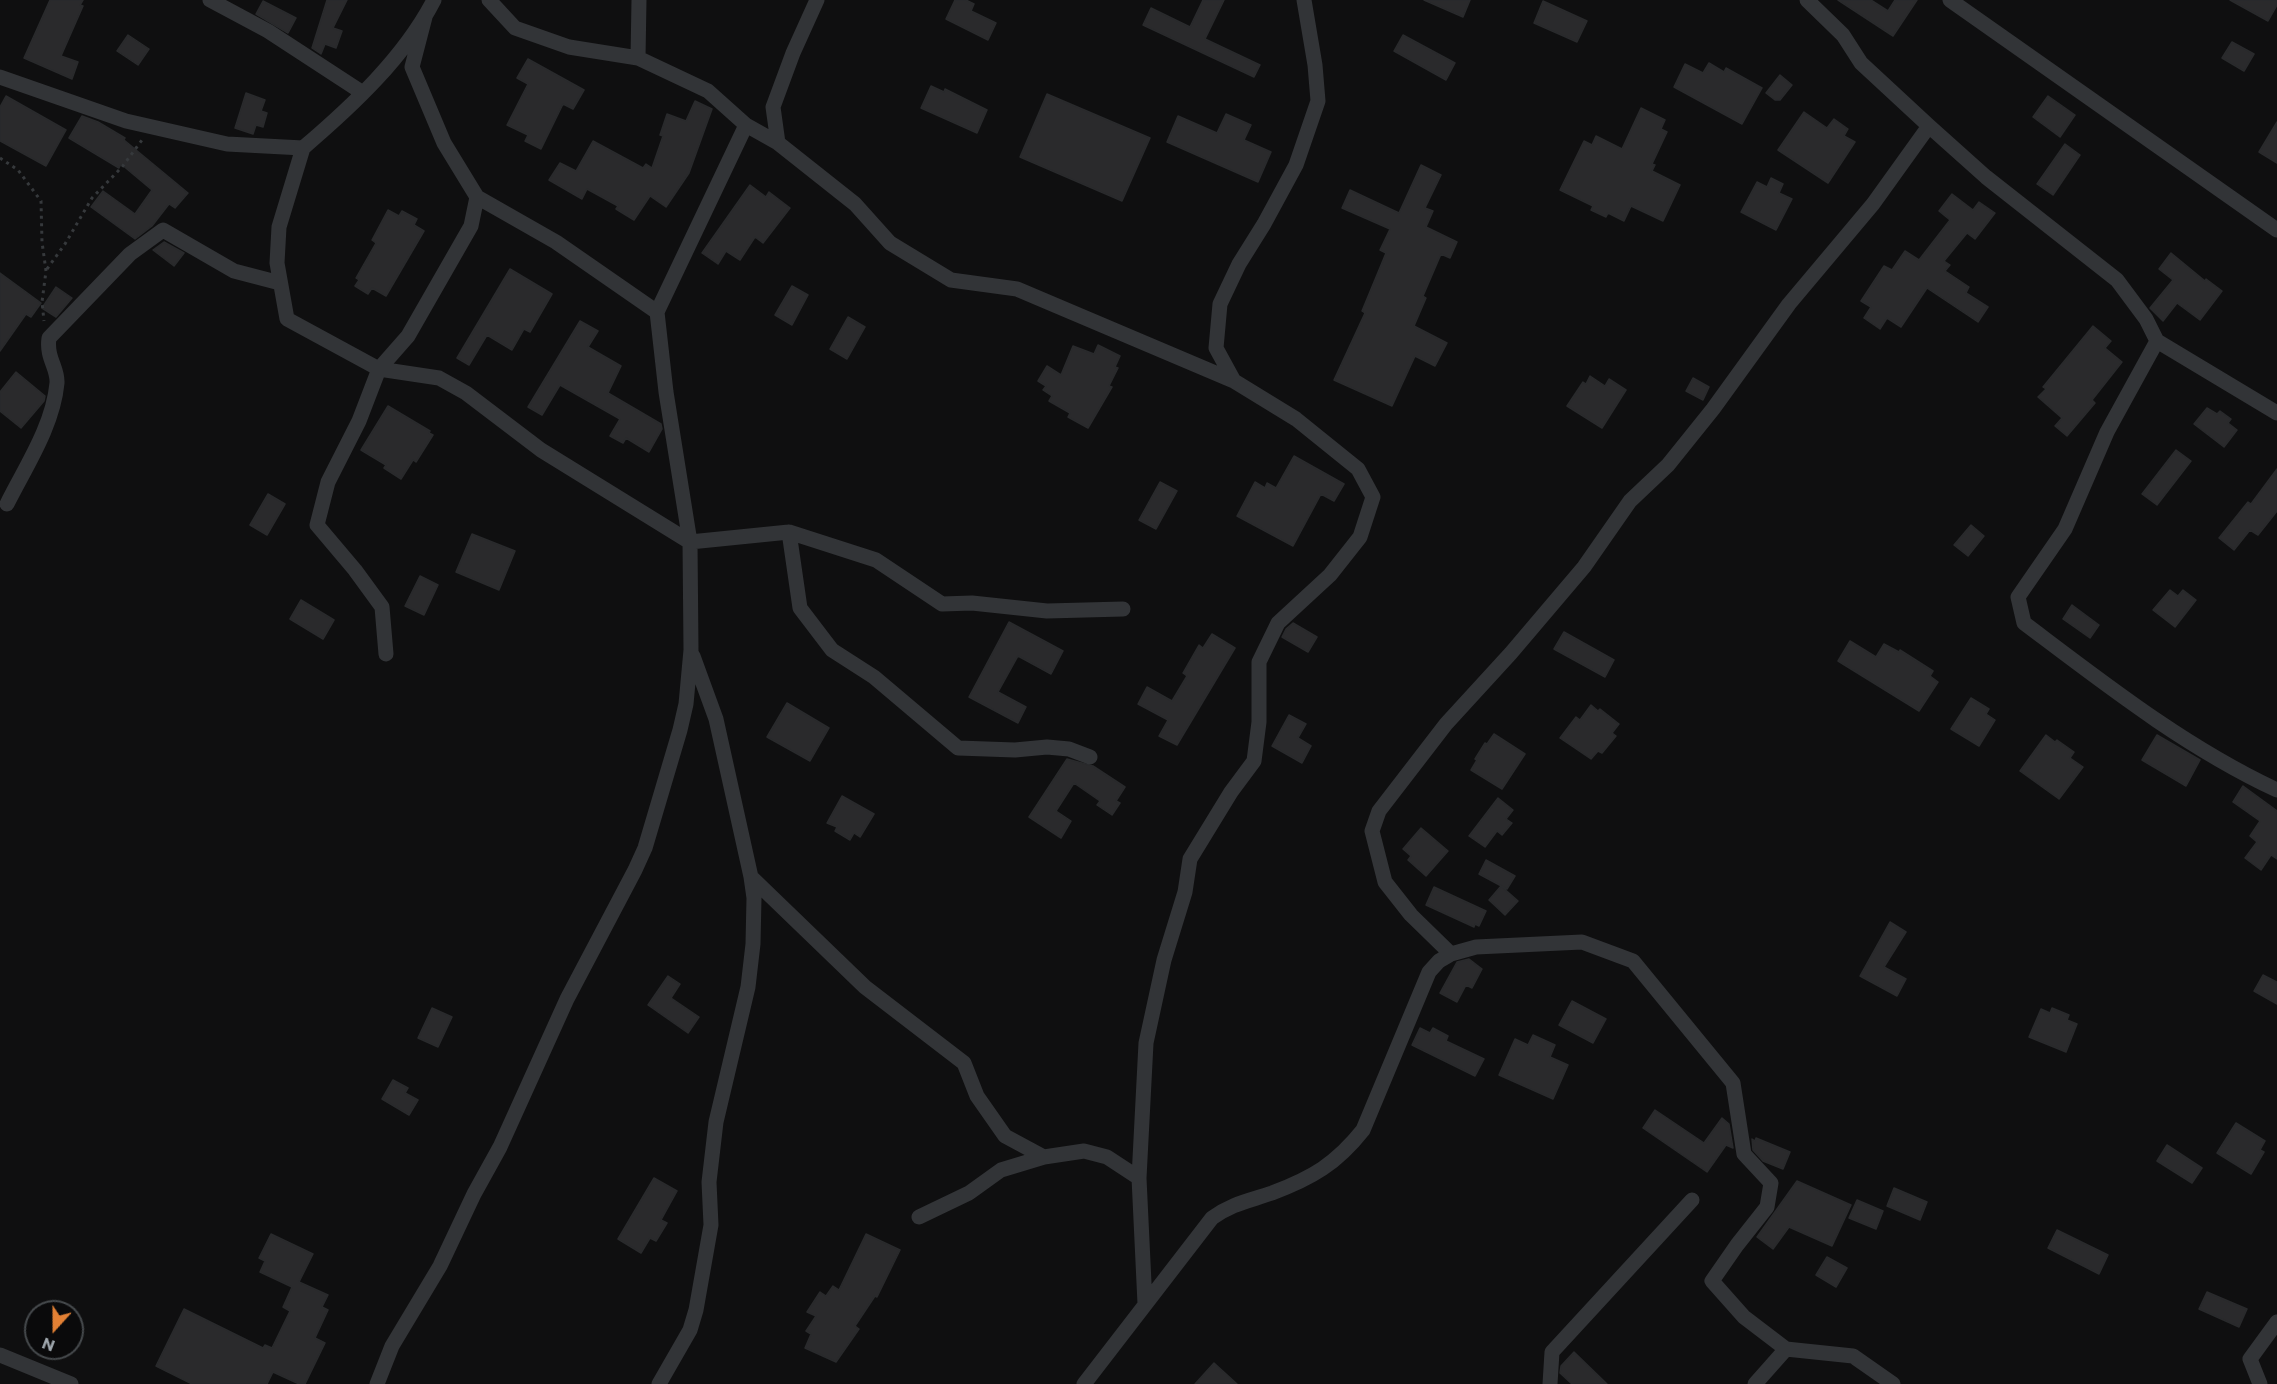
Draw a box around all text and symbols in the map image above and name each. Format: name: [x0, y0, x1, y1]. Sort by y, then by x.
north arrow: [24, 1300, 84, 1360]
text: N: [39, 1334, 57, 1356]

